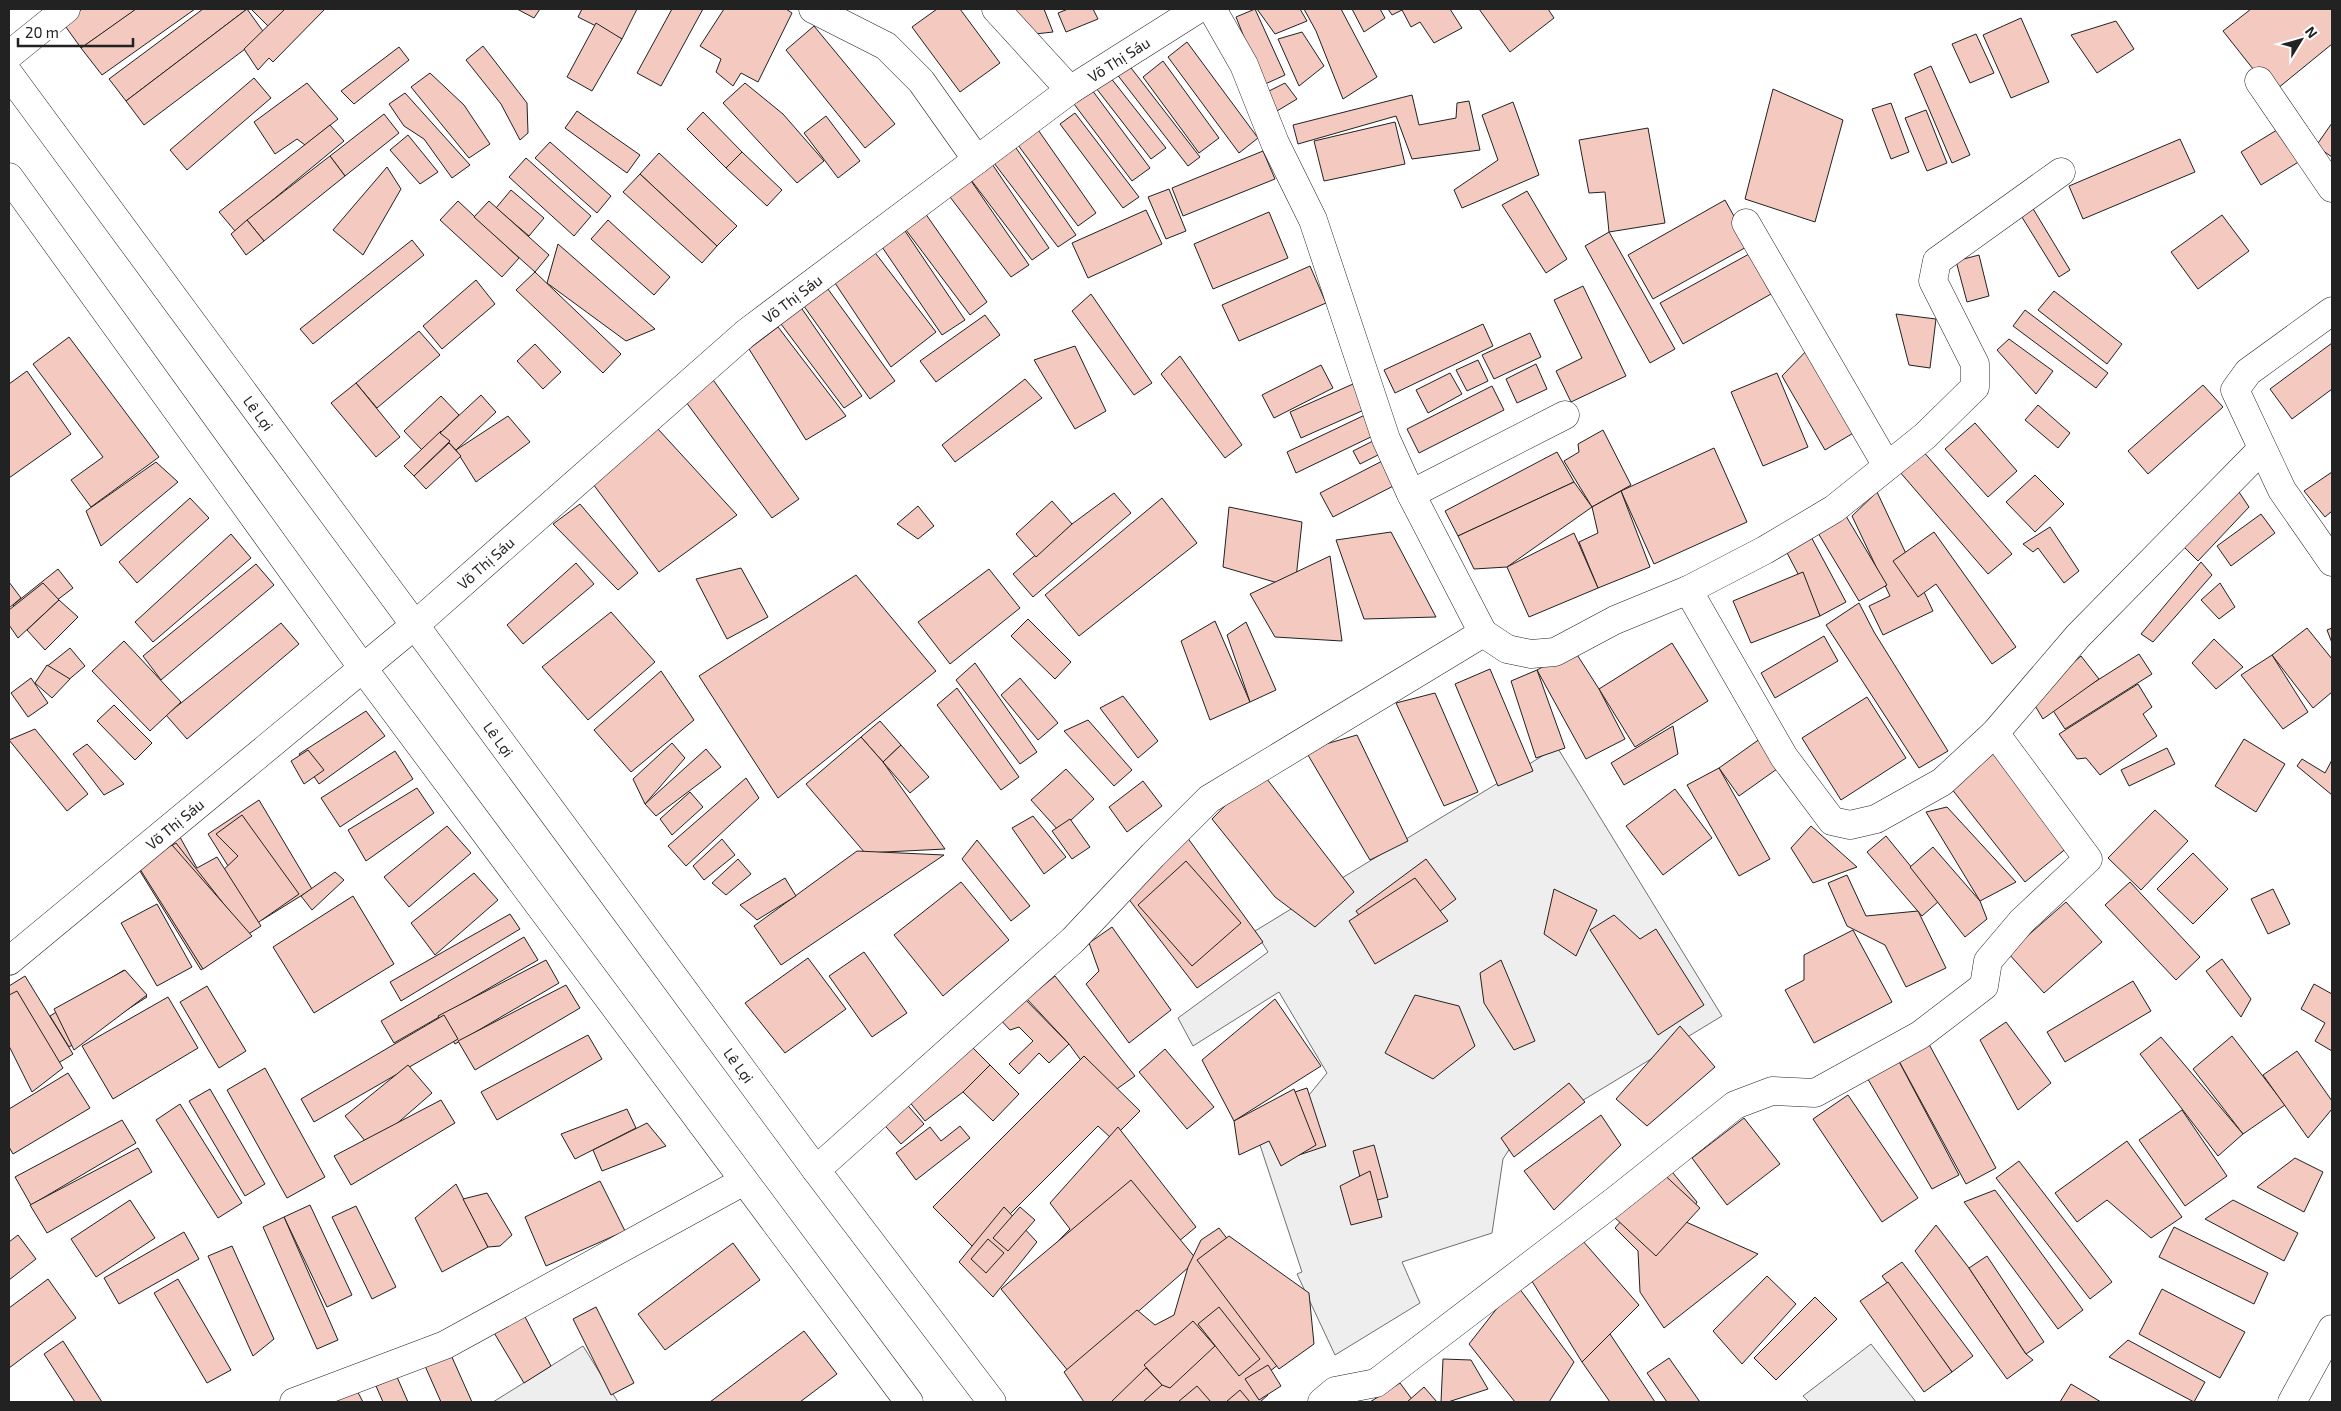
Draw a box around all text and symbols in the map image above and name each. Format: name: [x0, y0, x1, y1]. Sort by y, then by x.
scale bar: [18, 15, 132, 47]
north arrow: [2276, 15, 2326, 65]
text: 20 m: [25, 23, 59, 41]
text: N: [2302, 23, 2322, 41]
street label: Võ Thị Sáu: [1084, 33, 1153, 85]
street label: Võ Thị Sáu: [759, 270, 825, 327]
street label: Lê Lợi: [240, 392, 277, 434]
street label: Võ Thị Sáu: [453, 533, 518, 593]
street label: Lê Lợi: [480, 718, 518, 760]
street label: Võ Thị Sáu: [142, 795, 207, 853]
street label: Lê Lợi: [720, 1044, 758, 1086]

